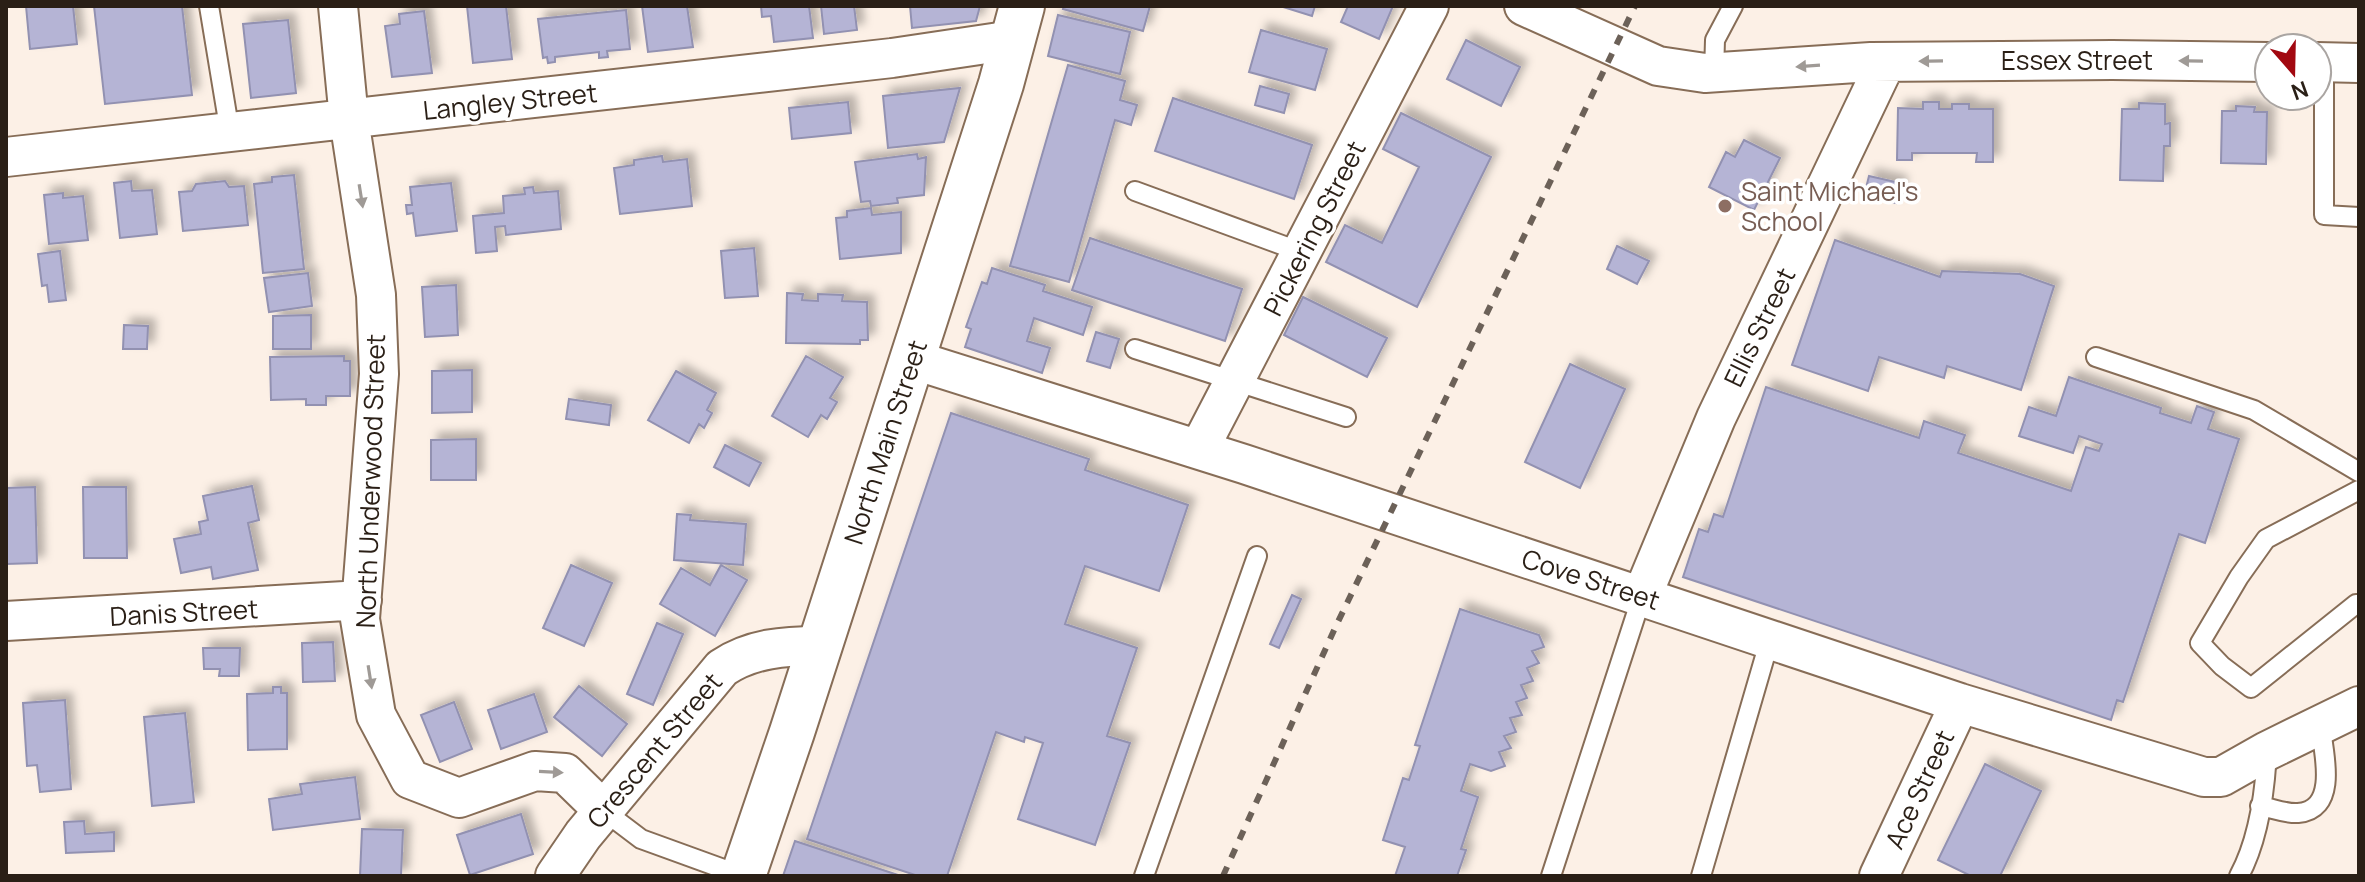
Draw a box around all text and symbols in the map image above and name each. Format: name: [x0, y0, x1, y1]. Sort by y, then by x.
north arrow: [2253, 32, 2333, 112]
street label: Essex Street: [2001, 42, 2153, 78]
one-way arrow: [2178, 54, 2203, 67]
one-way arrow: [1918, 55, 1943, 67]
one-way arrow: [1795, 60, 1820, 73]
street label: Langley Street: [421, 74, 599, 128]
text: N: [2287, 74, 2312, 108]
street label: Pickering Street: [1254, 134, 1374, 322]
place label: Saint Michael's School: [1741, 173, 1918, 239]
one-way arrow: [355, 184, 368, 209]
marker: Saint Michael's School: [1716, 197, 1734, 215]
street label: Ellis Street: [1715, 261, 1803, 393]
street label: North Underwood Street: [347, 333, 393, 629]
street label: North Main Street: [835, 335, 935, 549]
street label: Cove Street: [1517, 540, 1665, 618]
street label: Danis Street: [109, 590, 259, 634]
one-way arrow: [364, 665, 377, 690]
street label: Crescent Street: [578, 665, 730, 835]
street label: Ace Street: [1876, 724, 1962, 854]
one-way arrow: [539, 766, 564, 779]

